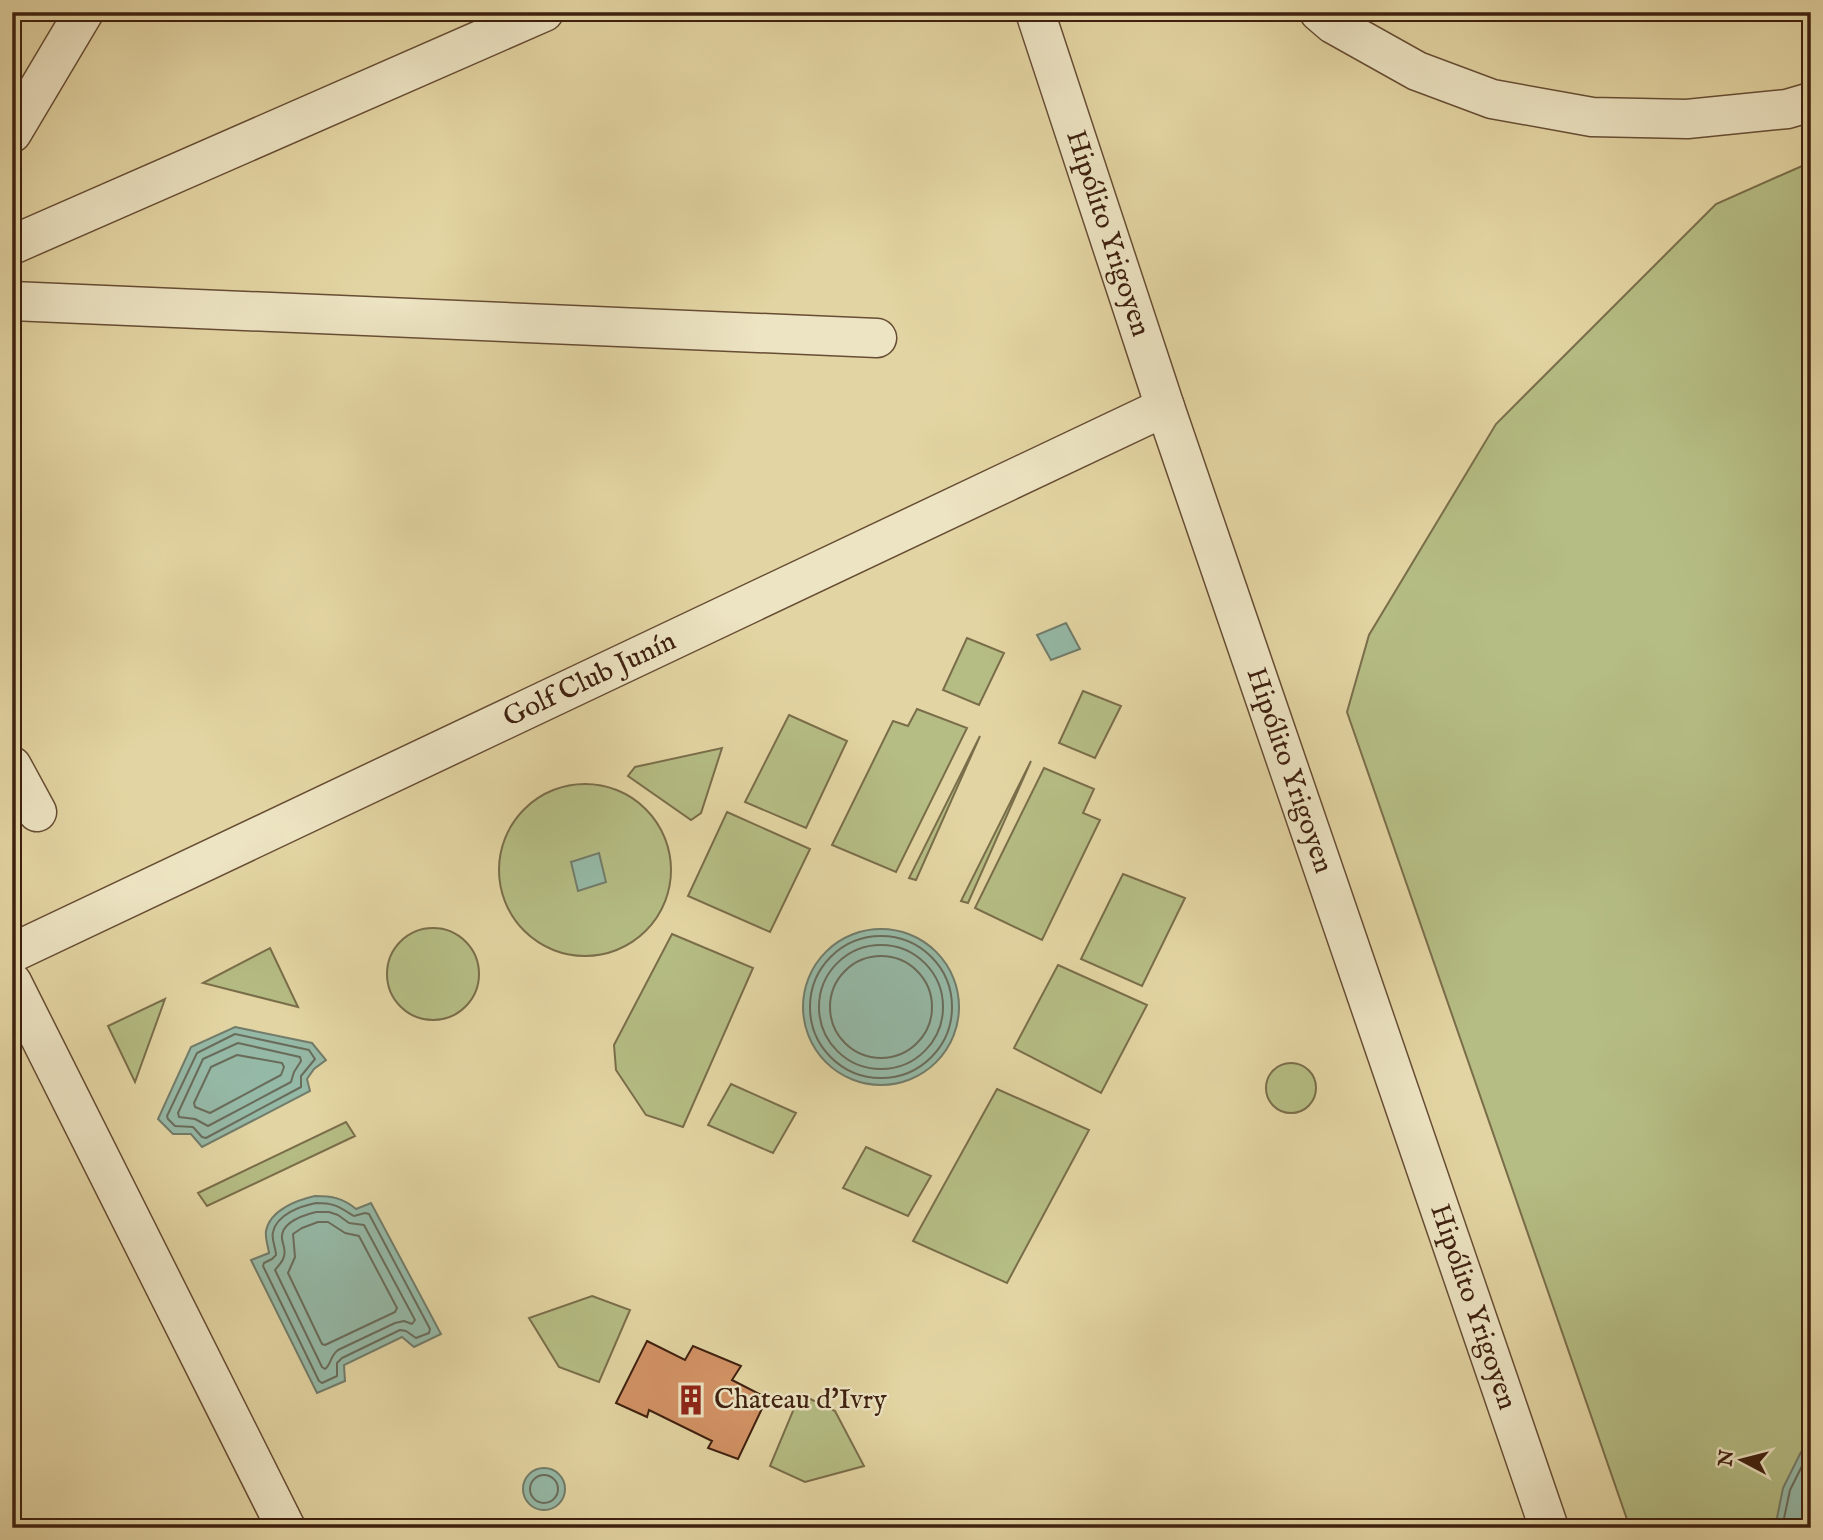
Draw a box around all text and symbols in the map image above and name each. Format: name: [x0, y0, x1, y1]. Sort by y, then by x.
street label: Hipólito Yrigoyen: [1058, 126, 1158, 341]
street label: Golf Club Junín: [498, 624, 682, 735]
street label: Hipólito Yrigoyen: [1238, 663, 1341, 878]
street label: Hipólito Yrigoyen: [1422, 1200, 1525, 1414]
building icon: Chateau d'Ivry: [674, 1383, 708, 1417]
place label: Chateau d'Ivry: [714, 1383, 887, 1418]
north arrow: [1708, 1424, 1778, 1494]
text: N: [1714, 1448, 1740, 1469]

